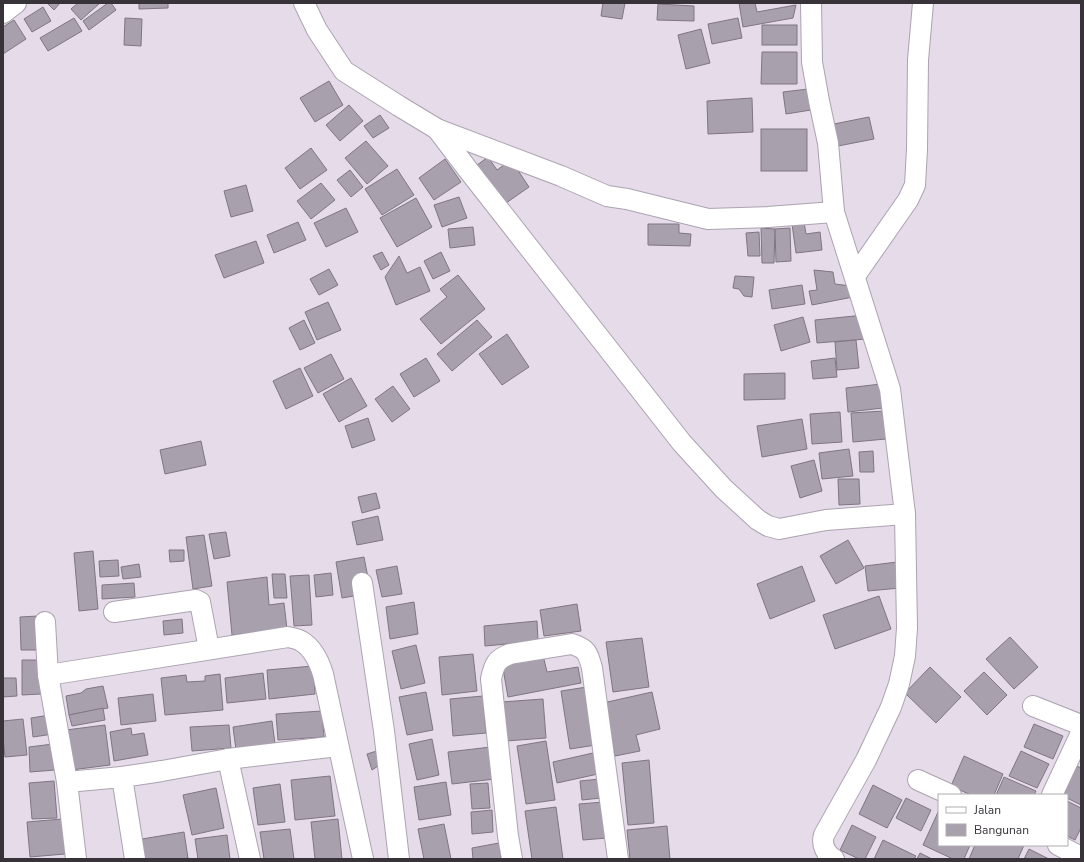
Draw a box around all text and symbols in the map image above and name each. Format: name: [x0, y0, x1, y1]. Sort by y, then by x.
legend: [938, 794, 1068, 846]
text: Jalan: [973, 802, 1001, 818]
text: Bangunan: [974, 822, 1029, 838]

